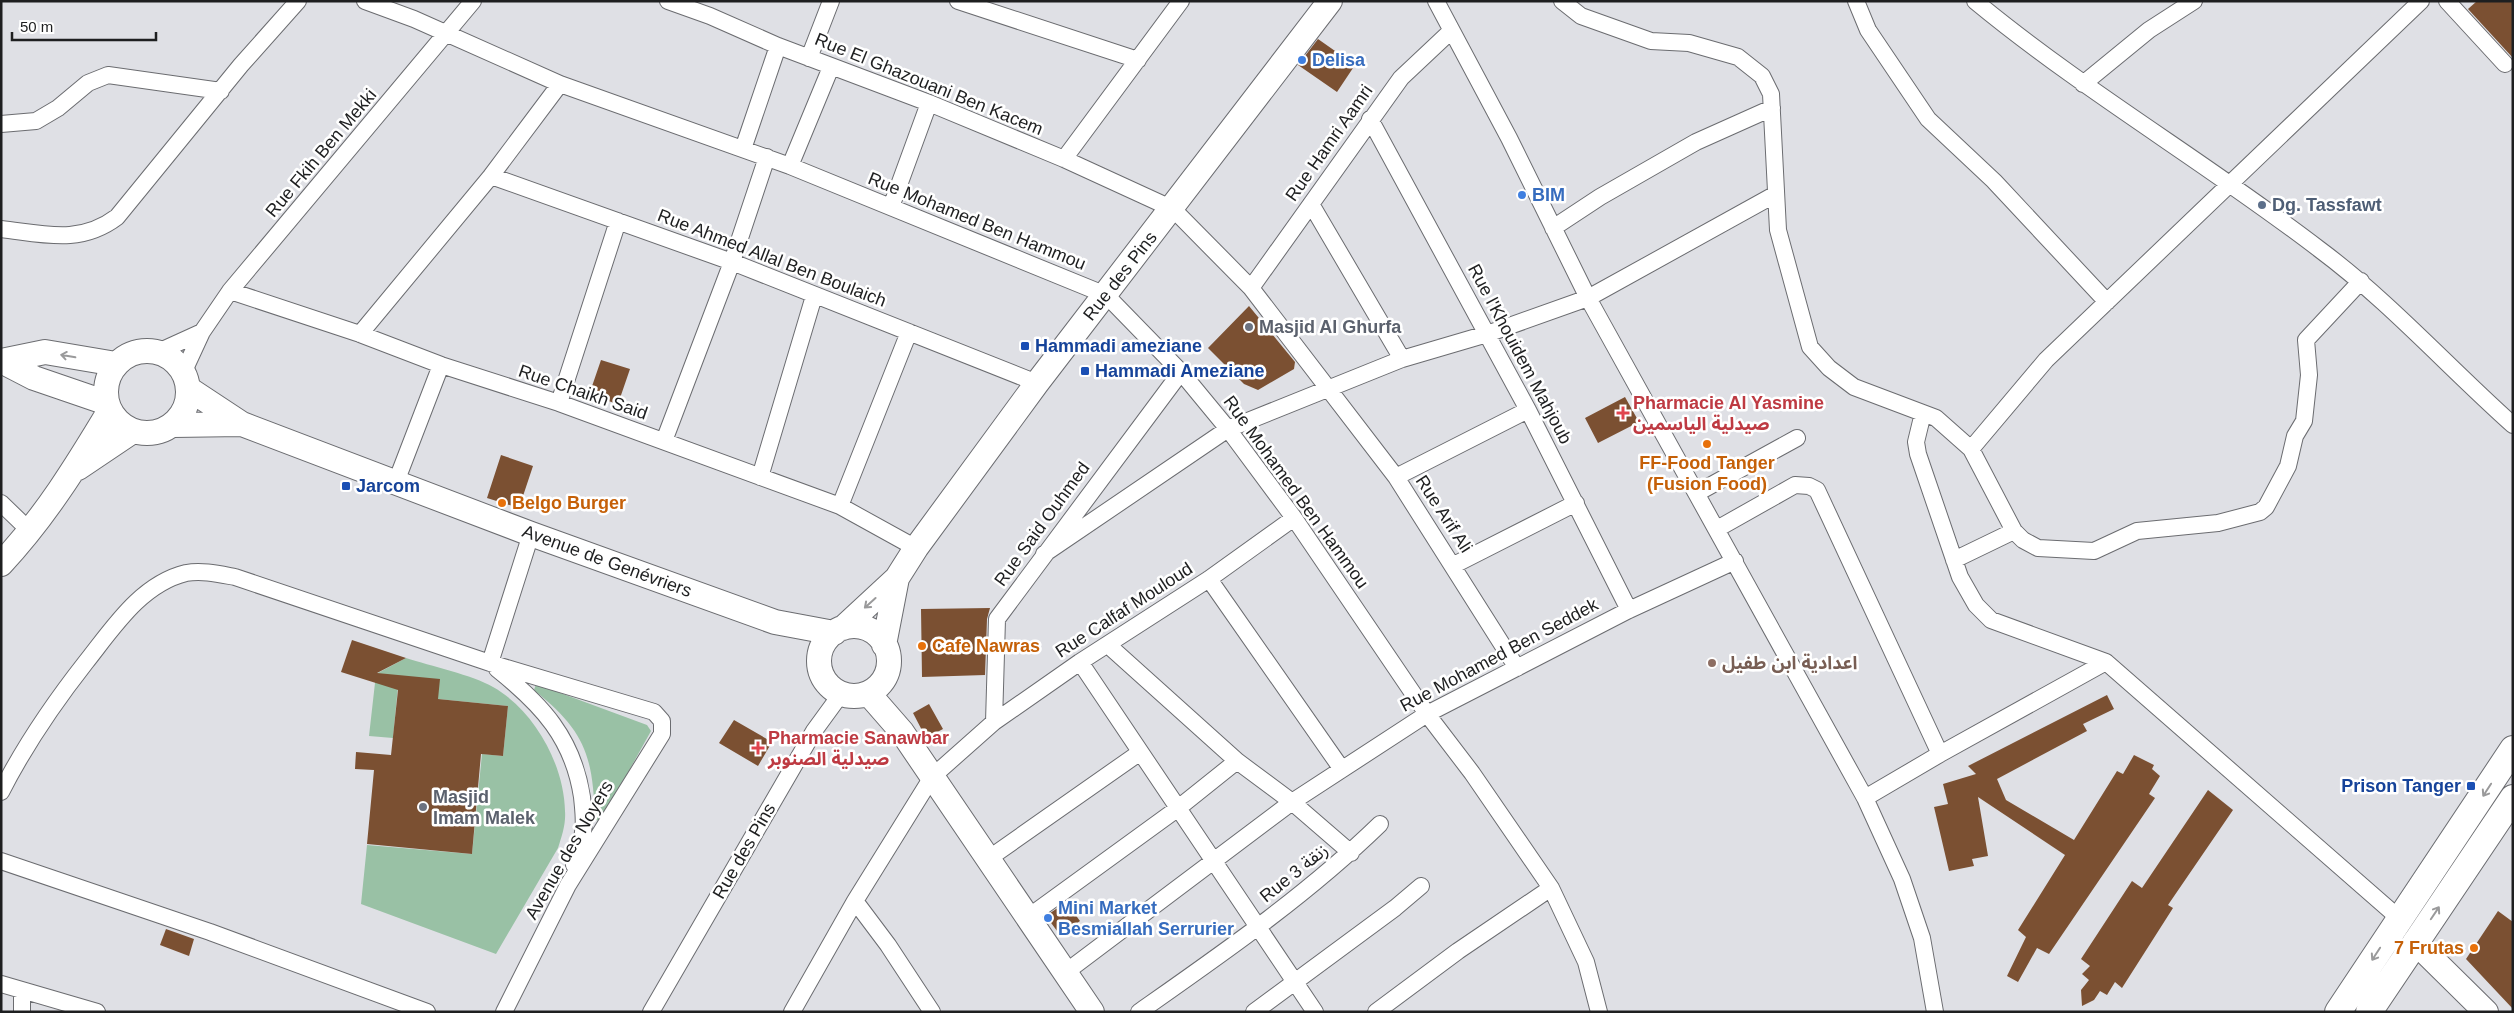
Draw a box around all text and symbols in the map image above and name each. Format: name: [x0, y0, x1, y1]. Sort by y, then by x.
scale bar: [12, 10, 156, 42]
text: 50 m: [20, 18, 53, 35]
street label: Rue El Ghazouani Ben Kacem: [812, 29, 1046, 139]
place label: Delisa: [1312, 50, 1366, 70]
marker: Delisa: [1296, 54, 1308, 66]
street label: Rue Hamri Aamri: [1282, 81, 1376, 205]
street label: Rue Fkih Ben Mekki: [262, 85, 380, 221]
street label: Rue Mohamed Ben Hammou: [865, 168, 1089, 274]
place label: BIM: [1532, 185, 1565, 205]
marker: BIM: [1516, 189, 1528, 201]
place label: Dg. Tassfawt: [2272, 195, 2382, 215]
marker: Dg. Tassfawt: [2256, 199, 2268, 211]
street label: Rue Ahmed Allal Ben Boulaich: [655, 205, 889, 311]
street label: Rue des Pins: [1079, 228, 1161, 324]
street label: Rue l'Khouidem Mahjoub: [1464, 261, 1576, 447]
place label: Masjid Al Ghurfa: [1259, 317, 1402, 337]
marker: Masjid Al Ghurfa: [1243, 321, 1255, 333]
place label: Hammadi ameziane: [1035, 336, 1202, 356]
marker: Hammadi ameziane: [1019, 340, 1031, 352]
one-way arrow: [60, 350, 76, 360]
street label: Rue Chaikh Said: [516, 361, 650, 423]
place label: Hammadi Ameziane: [1095, 361, 1264, 381]
marker: Hammadi Ameziane: [1079, 365, 1091, 377]
street label: Rue Mohamed Ben Hammou: [1219, 392, 1373, 592]
place label: Pharmacie Al Yasmine صيدلية الياسمين: [1633, 393, 1824, 434]
marker: Pharmacie Al Yasmine صيدلية الياسمين: [1617, 407, 1629, 419]
marker: FF-Food Tanger (Fusion Food): [1701, 438, 1713, 450]
place label: FF-Food Tanger (Fusion Food): [1639, 453, 1775, 494]
street label: Rue Said Ouhmed: [990, 458, 1094, 590]
street label: Rue Arif Ali: [1412, 472, 1476, 556]
place label: Jarcom: [356, 476, 420, 496]
marker: Jarcom: [340, 480, 352, 492]
place label: Belgo Burger: [512, 493, 626, 513]
marker: Belgo Burger: [496, 497, 508, 509]
street label: Avenue de Genévriers: [520, 521, 694, 601]
street label: Rue Calfaf Mouloud: [1052, 558, 1196, 662]
street label: Rue Mohamed Ben Seddek: [1397, 594, 1602, 716]
one-way arrow: [863, 597, 876, 609]
place label: Cafe Nawras: [932, 636, 1040, 656]
marker: Cafe Nawras: [916, 640, 928, 652]
place label: اعدادية ابن طفيل: [1722, 653, 1857, 673]
marker: اعدادية ابن طفيل: [1706, 657, 1718, 669]
place label: Pharmacie Sanawbar صيدلية الصنوبر: [767, 728, 949, 770]
marker: Pharmacie Sanawbar صيدلية الصنوبر: [752, 742, 764, 754]
place label: Prison Tanger: [2341, 776, 2461, 796]
street label: Avenue des Noyers: [521, 777, 617, 923]
marker: Prison Tanger: [2465, 780, 2477, 792]
one-way arrow: [2481, 783, 2491, 797]
place label: Masjid Imam Malek: [433, 787, 536, 828]
street label: Rue des Pins: [709, 800, 779, 902]
marker: Masjid Imam Malek: [417, 801, 429, 813]
street label: Rue 3 زنقة: [1256, 840, 1333, 907]
place label: Mini Market Besmiallah Serrurier: [1058, 898, 1234, 939]
one-way arrow: [2430, 906, 2440, 920]
marker: Mini Market Besmiallah Serrurier: [1042, 912, 1054, 924]
place label: 7 Frutas: [2394, 938, 2464, 958]
marker: 7 Frutas: [2468, 942, 2480, 954]
one-way arrow: [2371, 947, 2381, 961]

